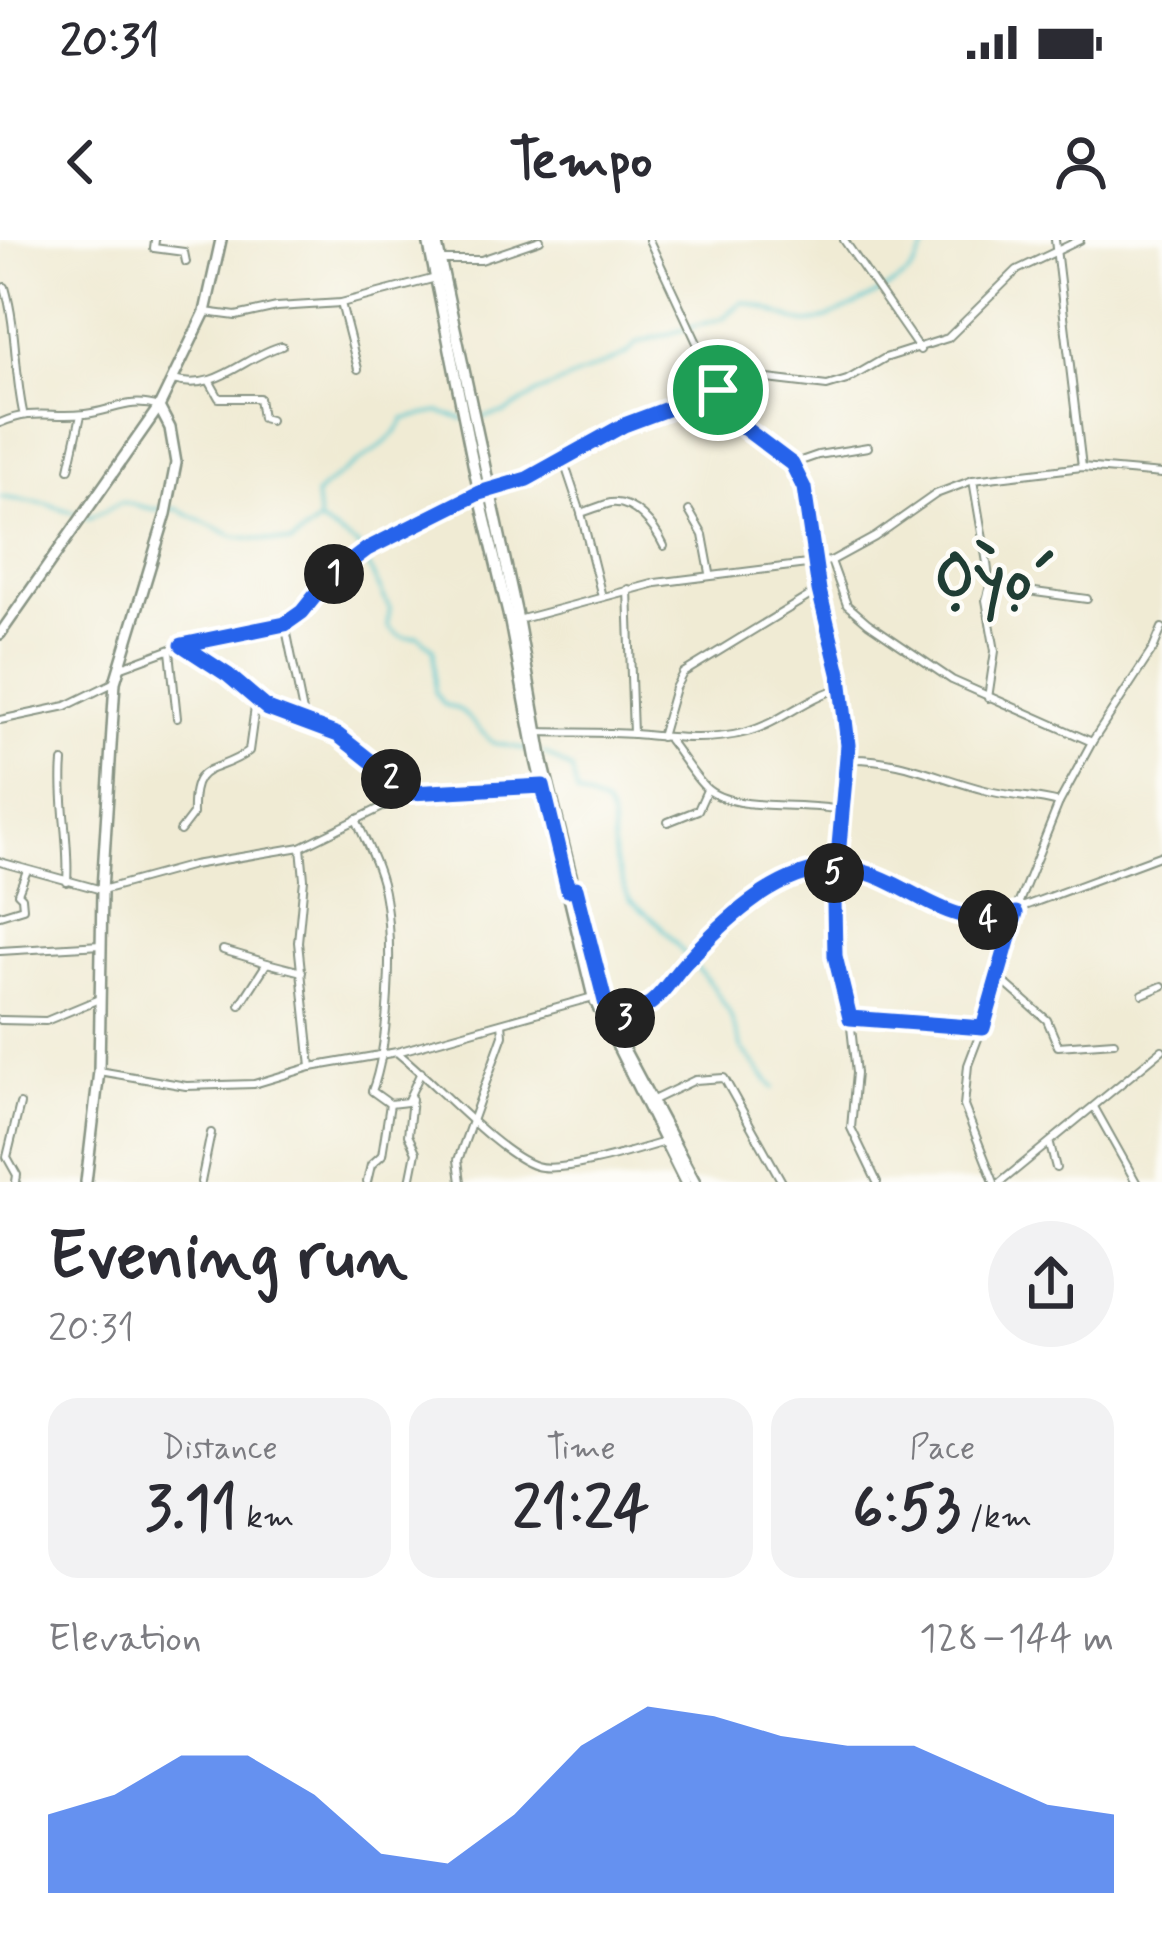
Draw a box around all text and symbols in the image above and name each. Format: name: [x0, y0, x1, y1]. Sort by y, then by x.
text: 20:31: [60, 13, 160, 72]
text: Tempo: [510, 127, 652, 198]
icon: back: [48, 129, 114, 195]
icon: person: [1048, 129, 1114, 195]
pin: [667, 339, 769, 441]
icon: arrive: [685, 357, 751, 423]
district label: Ọ̀yọ́: [934, 538, 1054, 624]
pin: 1: [304, 544, 364, 604]
text: 1: [327, 552, 341, 596]
pin: 2: [361, 749, 421, 809]
text: 2: [383, 757, 399, 801]
pin: 5: [804, 843, 864, 903]
text: 5: [824, 851, 844, 895]
pin: 4: [958, 890, 1018, 950]
text: 4: [978, 898, 998, 942]
pin: 3: [595, 988, 655, 1048]
text: 3: [618, 996, 632, 1040]
text: Evening run: [48, 1216, 408, 1302]
button: share: [988, 1221, 1114, 1347]
text: 20:31: [48, 1304, 134, 1355]
text: Distance: [162, 1427, 278, 1471]
text: Time: [546, 1427, 616, 1471]
text: Pace: [909, 1427, 975, 1471]
text: 3.11: [145, 1471, 237, 1550]
text: 21:24: [512, 1471, 650, 1550]
text: 6:53: [853, 1471, 961, 1550]
text: km: [237, 1496, 294, 1540]
text: /km: [961, 1496, 1032, 1540]
text: Elevation: [48, 1614, 202, 1665]
text: 128–144 m: [919, 1614, 1114, 1665]

